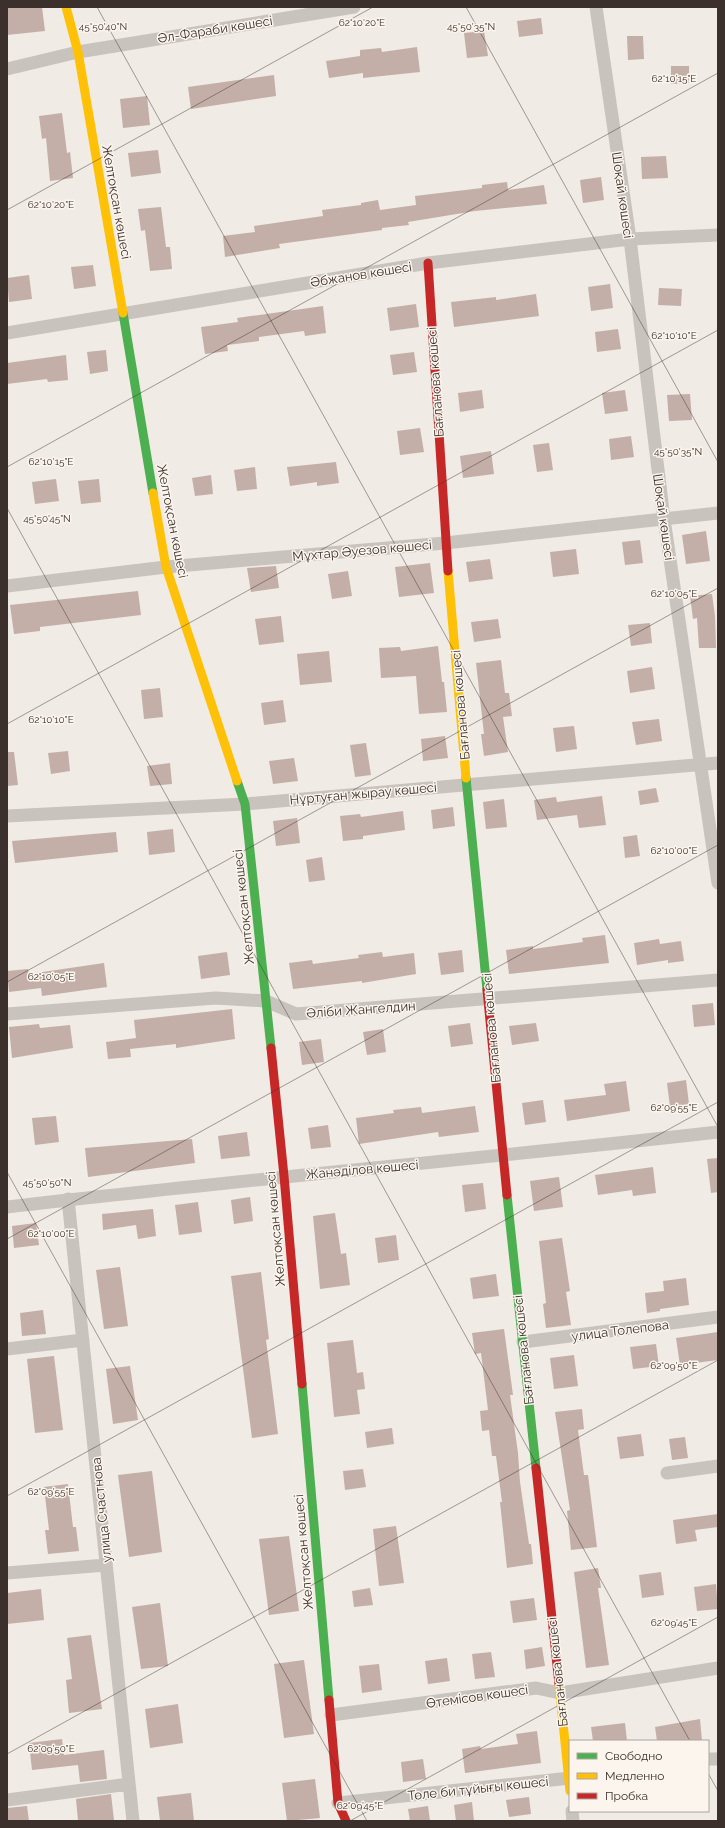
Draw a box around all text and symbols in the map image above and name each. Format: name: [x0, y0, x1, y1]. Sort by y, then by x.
street label: Әл-Фараби көшесі: [157, 13, 274, 46]
text: 62°10'20"E: [339, 17, 385, 28]
text: 45°50'40"N: [79, 21, 127, 32]
text: 45°50'35"N: [447, 21, 495, 32]
text: 62°10'15"E: [652, 73, 696, 84]
street label: Желтоқсан көшесі: [99, 144, 134, 260]
street label: Шоқай көшесі: [609, 151, 636, 239]
text: 62°10'20"E: [28, 199, 74, 210]
street label: Әбжанов көшесі: [309, 259, 413, 290]
street label: Бағланова көшесі: [424, 326, 447, 437]
text: 62°10'10"E: [651, 330, 697, 341]
text: 45°50'35"N: [654, 446, 702, 457]
text: 62°10'15"E: [29, 456, 73, 467]
street label: Желтоқсан көшесі: [154, 463, 191, 579]
street label: Шоқай көшесі: [650, 473, 677, 561]
text: 45°50'45"N: [23, 513, 71, 524]
street label: Мұхтар Әуезов көшесі: [292, 537, 432, 564]
text: 62°10'05"E: [651, 588, 697, 599]
street label: Бағланова көшесі: [448, 649, 473, 761]
text: 62°10'10"E: [28, 714, 74, 725]
street label: Нұртуған жырау көшесі: [289, 780, 437, 807]
text: 62°10'00"E: [650, 845, 698, 856]
street label: Желтоқсан көшесі: [230, 849, 257, 965]
text: 62°10'05"E: [28, 971, 74, 982]
street label: Бағланова көшесі: [479, 972, 504, 1084]
street label: Әліби Жангелдин: [306, 998, 416, 1021]
text: 62°09'55"E: [650, 1102, 698, 1113]
street label: Жанәділов көшесі: [305, 1157, 419, 1182]
street label: Желтоқсан көшесі: [263, 1171, 288, 1287]
text: 45°50'50"N: [23, 1177, 71, 1188]
text: 62°10'00"E: [27, 1228, 75, 1239]
street label: Бағланова көшесі: [510, 1294, 537, 1406]
street label: улица Толепова: [570, 1317, 670, 1344]
text: 62°09'50"E: [650, 1360, 698, 1371]
street label: улица Счастнова: [89, 1457, 114, 1563]
text: 62°09'55"E: [27, 1486, 75, 1497]
street label: Желтоқсан көшесі: [291, 1494, 316, 1610]
street label: Бағланова көшесі: [544, 1616, 571, 1728]
text: 62°09'45"E: [651, 1617, 697, 1628]
street label: Өтемісов көшесі: [425, 1682, 529, 1711]
legend: [569, 1740, 709, 1812]
text: 62°09'50"E: [27, 1743, 75, 1754]
text: Свободно: [605, 1749, 662, 1763]
text: Медленно: [605, 1769, 664, 1783]
street label: Төле би тұйығы көшесі: [407, 1774, 549, 1803]
text: Пробка: [605, 1789, 648, 1803]
text: 62°09'45"E: [337, 1800, 383, 1811]

